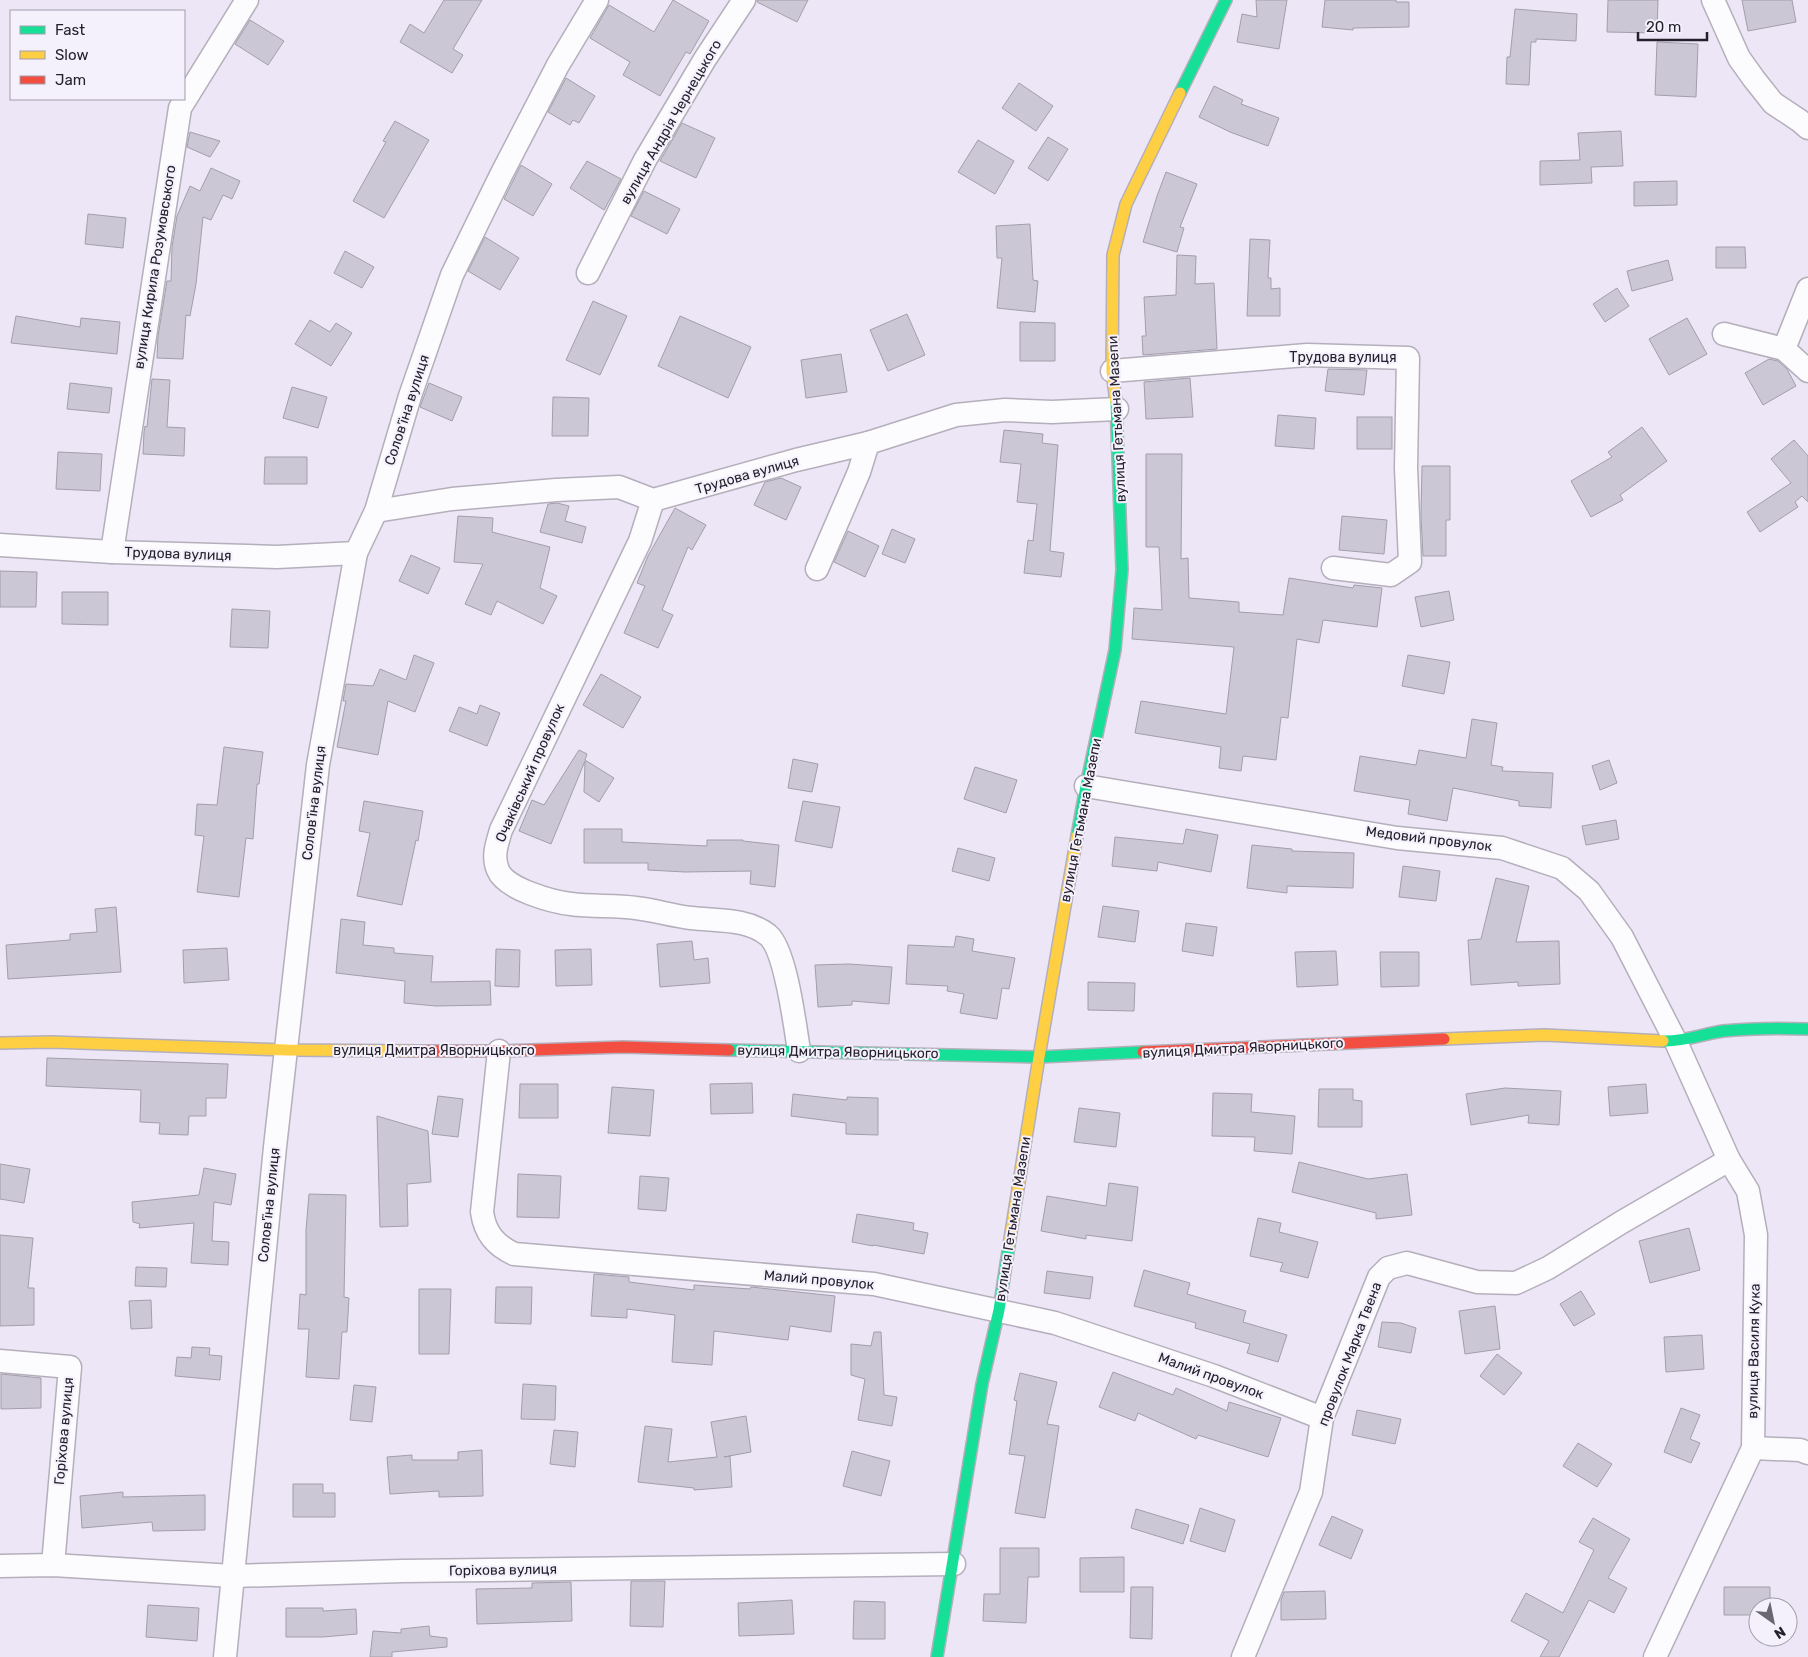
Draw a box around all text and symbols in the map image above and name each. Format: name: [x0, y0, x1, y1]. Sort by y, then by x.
legend: [10, 10, 185, 100]
scale bar: [1638, 10, 1707, 42]
text: 20 m: [1646, 18, 1681, 36]
text: Fast: [55, 21, 85, 39]
street label: вулиця Андрія Чернецького: [617, 37, 725, 207]
text: Slow: [55, 46, 88, 64]
text: Jam: [55, 71, 86, 89]
street label: вулиця Кирила Розумовського: [130, 164, 180, 370]
street label: вулиця Гетьмана Мазепи: [1104, 335, 1130, 503]
street label: Трудова вулиця: [1289, 349, 1397, 366]
street label: Солов'їна вулиця: [381, 353, 433, 467]
street label: Трудова вулиця: [693, 452, 801, 498]
street label: Трудова вулиця: [124, 544, 232, 564]
street label: Очаківський провулок: [492, 701, 568, 845]
street label: вулиця Гетьмана Мазепи: [1057, 737, 1105, 903]
street label: Солов'їна вулиця: [299, 745, 329, 861]
street label: Медовий провулок: [1365, 823, 1494, 855]
street label: вулиця Дмитра Яворницького: [1142, 1034, 1344, 1062]
street label: вулиця Дмитра Яворницького: [333, 1042, 535, 1059]
street label: вулиця Дмитра Яворницького: [737, 1042, 939, 1062]
street label: вулиця Гетьмана Мазепи: [992, 1135, 1034, 1303]
street label: Солов'їна вулиця: [255, 1147, 283, 1263]
street label: Малий провулок: [763, 1267, 875, 1293]
street label: провулок Марка Твена: [1315, 1280, 1385, 1428]
street label: вулиця Василя Кука: [1744, 1283, 1764, 1419]
street label: Малий провулок: [1156, 1349, 1266, 1403]
street label: Горіхова вулиця: [51, 1376, 77, 1486]
street label: Горіхова вулиця: [449, 1561, 557, 1579]
north arrow: [1748, 1597, 1798, 1647]
text: N: [1771, 1623, 1789, 1642]

